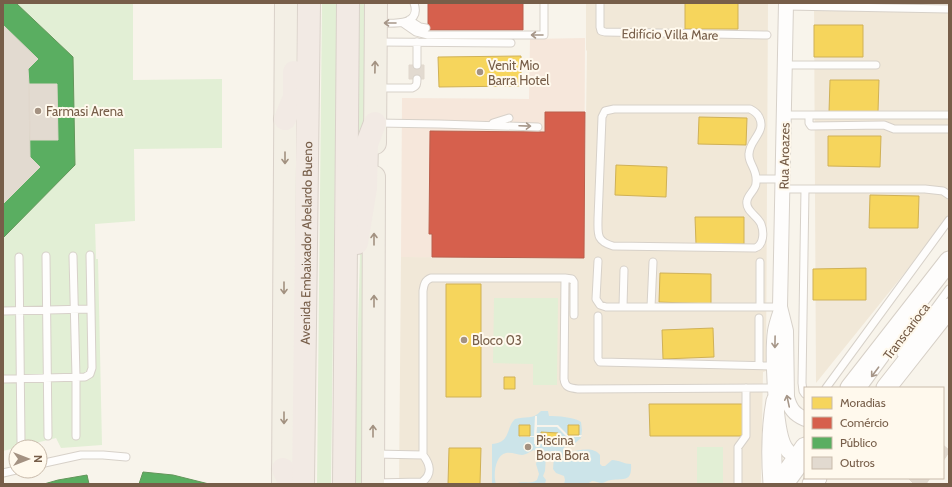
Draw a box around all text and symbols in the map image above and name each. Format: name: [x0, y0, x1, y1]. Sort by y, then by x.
one-way arrow: [384, 19, 397, 27]
street label: Edifício Villa Mare: [622, 25, 719, 43]
one-way arrow: [531, 31, 544, 39]
place label: Venit Mio Barra Hotel: [488, 57, 549, 88]
one-way arrow: [371, 61, 379, 74]
marker: Venit Mio Barra Hotel: [475, 67, 485, 77]
place label: Farmasi Arena: [46, 103, 124, 119]
marker: Farmasi Arena: [33, 106, 43, 116]
one-way arrow: [518, 122, 531, 130]
street label: Rua Aroazes: [775, 122, 793, 190]
street label: Avenida Embaixador Abelardo Bueno: [297, 141, 315, 345]
one-way arrow: [281, 151, 289, 164]
one-way arrow: [370, 233, 378, 246]
one-way arrow: [280, 281, 288, 294]
one-way arrow: [370, 295, 378, 308]
street label: Transcarioca: [879, 299, 933, 363]
place label: Bloco 03: [472, 332, 522, 348]
marker: Bloco 03: [459, 335, 469, 345]
one-way arrow: [771, 335, 779, 348]
one-way arrow: [871, 366, 879, 377]
legend: [804, 387, 944, 479]
one-way arrow: [784, 394, 792, 407]
text: Moradias: [840, 395, 886, 410]
one-way arrow: [280, 411, 288, 424]
text: Comércio: [840, 415, 889, 430]
one-way arrow: [369, 425, 377, 438]
place label: Piscina Bora Bora: [536, 432, 590, 463]
text: Público: [840, 435, 877, 450]
north arrow: [8, 439, 48, 479]
marker: Piscina Bora Bora: [523, 442, 533, 452]
text: N: [31, 455, 45, 463]
text: Outros: [840, 455, 875, 470]

